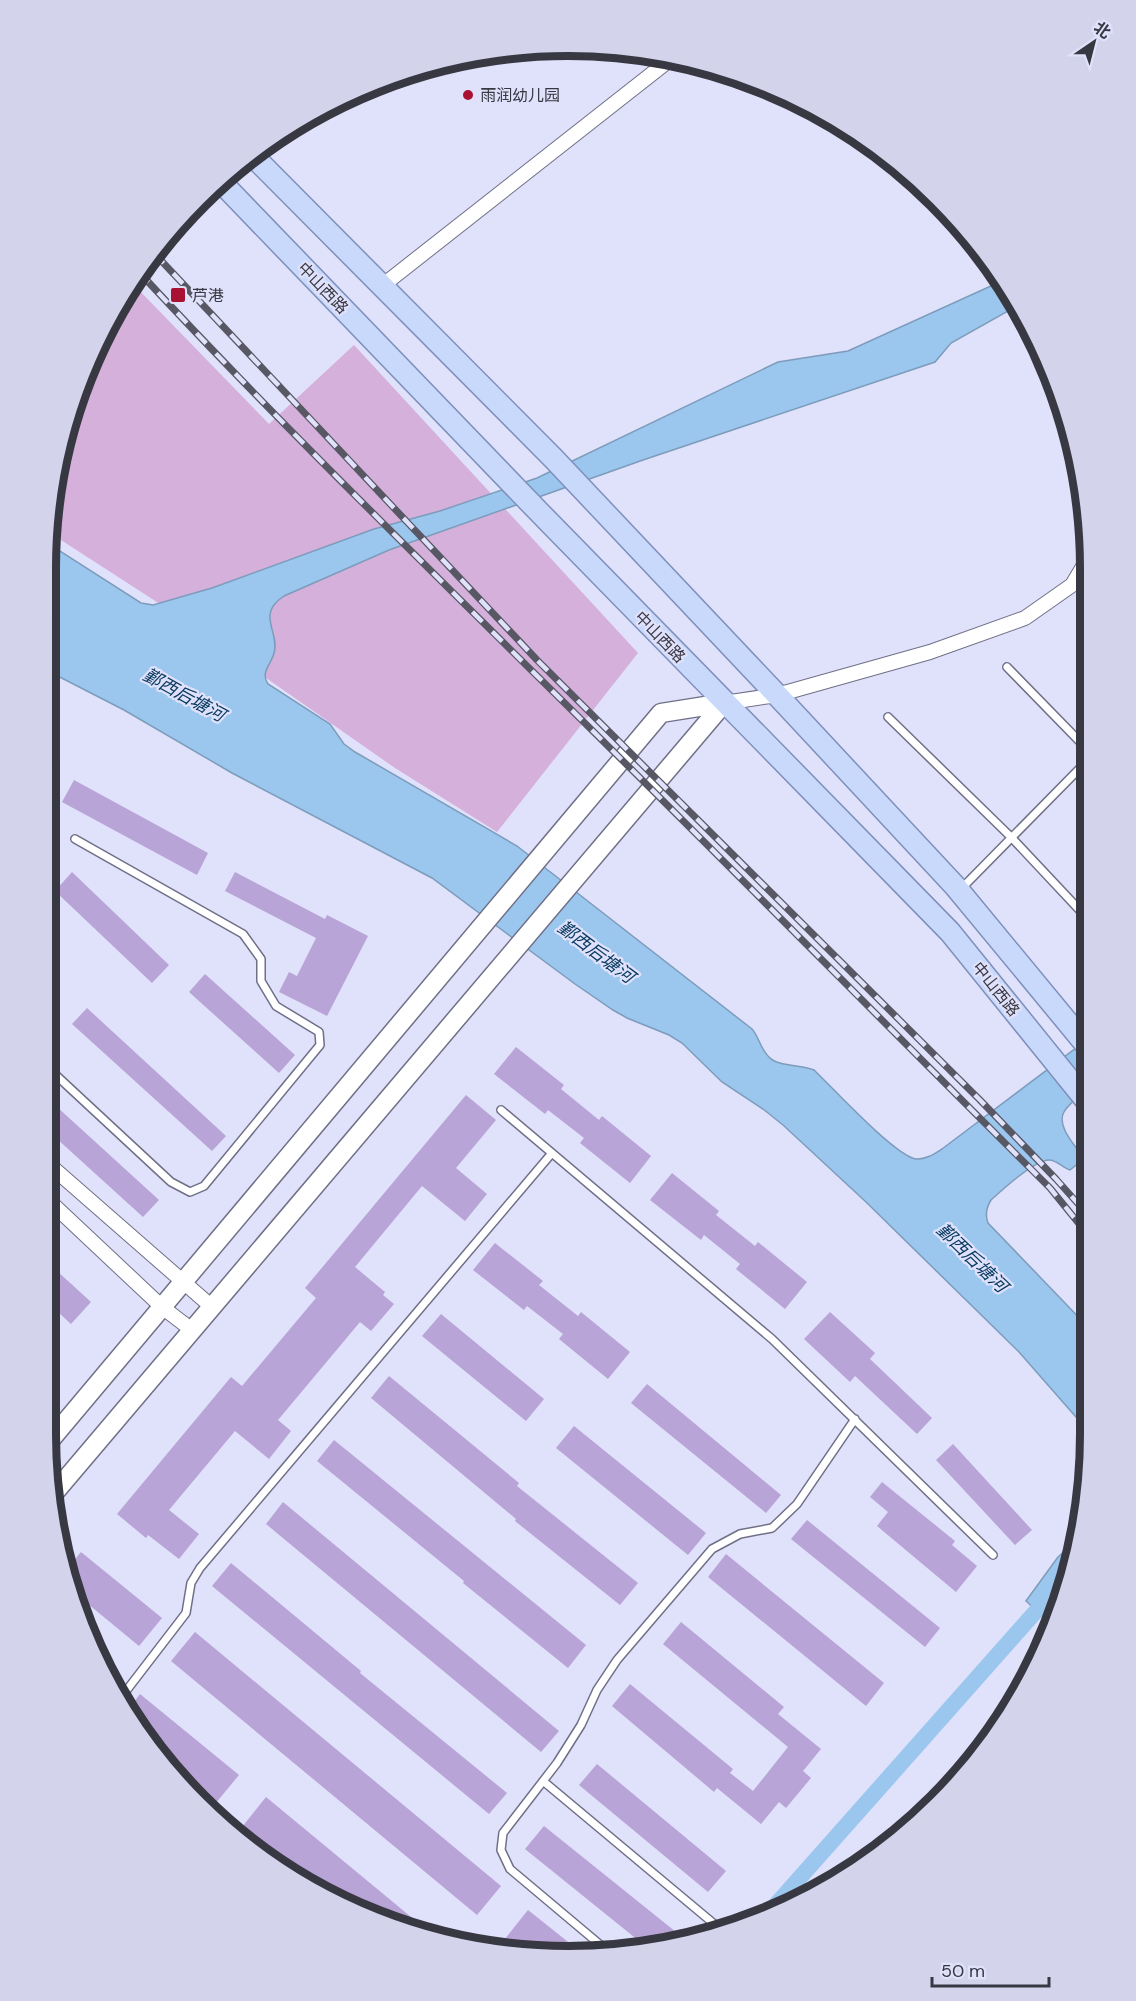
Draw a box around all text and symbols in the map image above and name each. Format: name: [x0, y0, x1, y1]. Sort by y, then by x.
north arrow: [1064, 12, 1124, 72]
text: 北: [1090, 17, 1115, 43]
place label: 雨润幼儿园: [480, 85, 560, 106]
marker: 雨润幼儿园: [461, 88, 475, 102]
street label: 中山西路: [293, 258, 353, 318]
place label: 芦港: [192, 285, 224, 306]
marker: 芦港: [169, 286, 187, 304]
street label: 中山西路: [630, 607, 690, 667]
water label: 鄞西后塘河: [139, 663, 232, 729]
water label: 鄞西后塘河: [553, 915, 642, 990]
street label: 中山西路: [968, 958, 1024, 1020]
water label: 鄞西后塘河: [931, 1218, 1015, 1300]
scale bar: [932, 1950, 1049, 1988]
text: 50 m: [941, 1959, 985, 1983]

